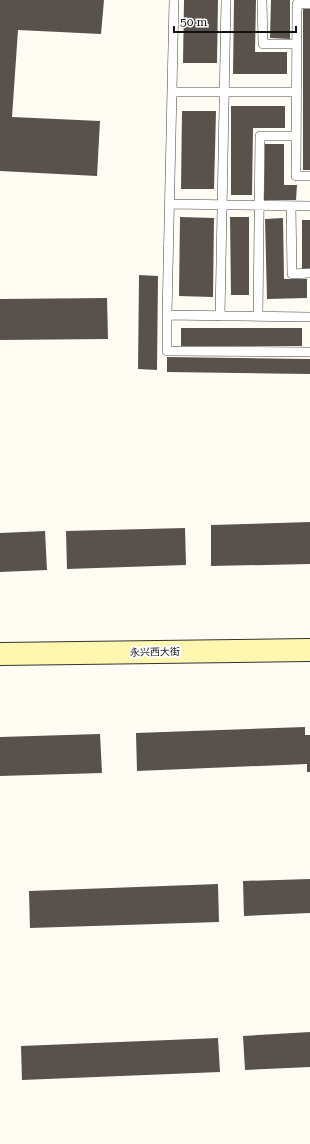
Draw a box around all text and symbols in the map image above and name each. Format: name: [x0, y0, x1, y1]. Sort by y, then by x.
scale bar: [174, 8, 296, 34]
text: 50 m: [180, 15, 207, 29]
street label: 永兴西大街: [130, 646, 180, 658]

